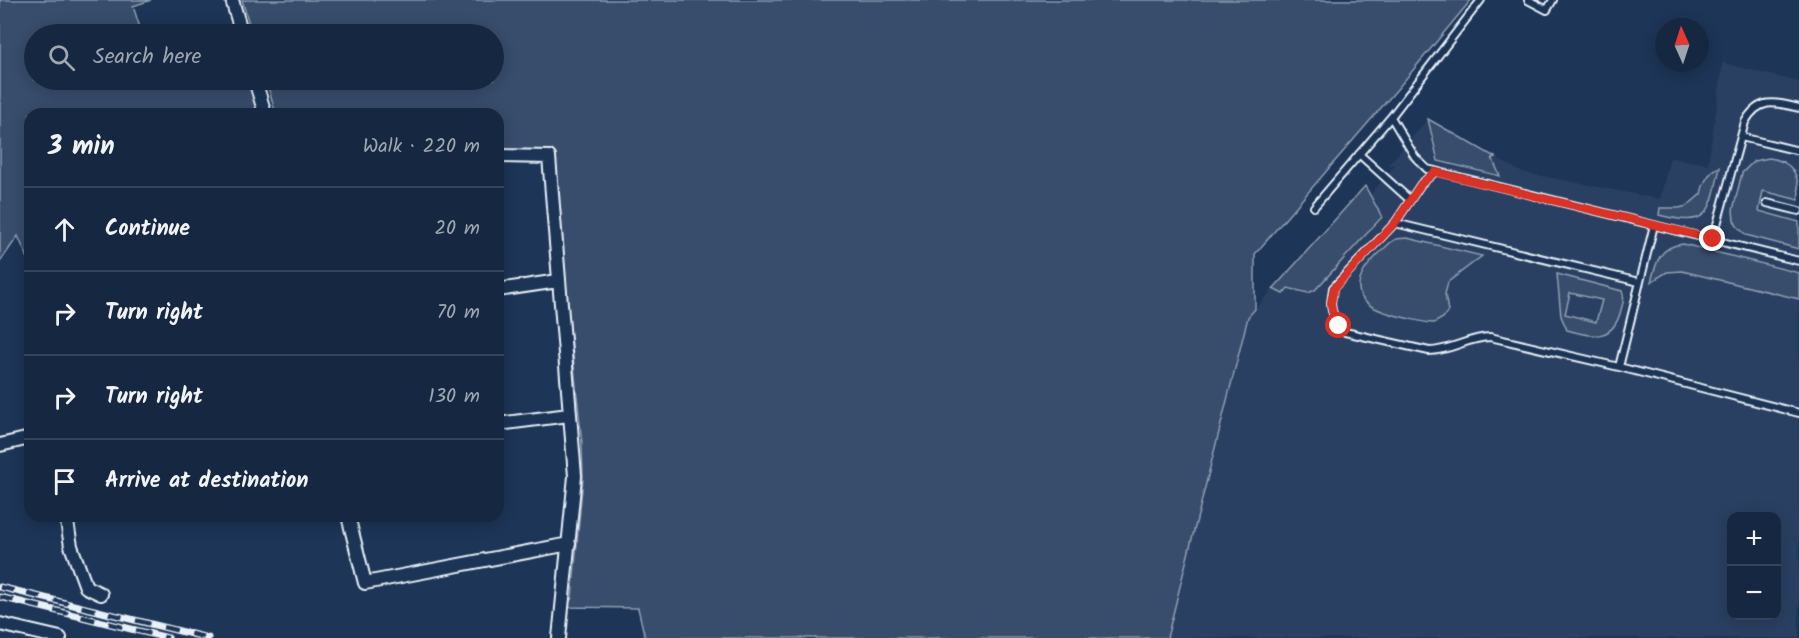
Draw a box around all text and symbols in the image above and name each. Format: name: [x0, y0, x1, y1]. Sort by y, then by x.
north arrow: [1655, 18, 1709, 72]
search box: [24, 24, 504, 90]
text: Search here: [93, 40, 201, 75]
icon: search: [45, 41, 78, 74]
text: 3 min: [48, 126, 115, 168]
text: Walk · 220 m: [363, 131, 480, 163]
text: Continue: [105, 212, 190, 247]
icon: ahead: [48, 213, 81, 246]
text: 20 m: [434, 213, 480, 245]
route end: [1699, 225, 1725, 251]
text: Turn right: [105, 296, 203, 331]
icon: right: [48, 297, 81, 330]
text: 70 m: [437, 297, 480, 329]
route start: [1325, 312, 1351, 338]
text: Turn right: [105, 380, 203, 415]
icon: right: [48, 381, 81, 414]
text: 130 m: [428, 381, 480, 413]
text: Arrive at destination: [105, 464, 308, 499]
icon: arrive: [48, 465, 81, 498]
map controls: [1727, 512, 1781, 620]
button: +: [1727, 512, 1781, 566]
button: −: [1727, 566, 1781, 620]

